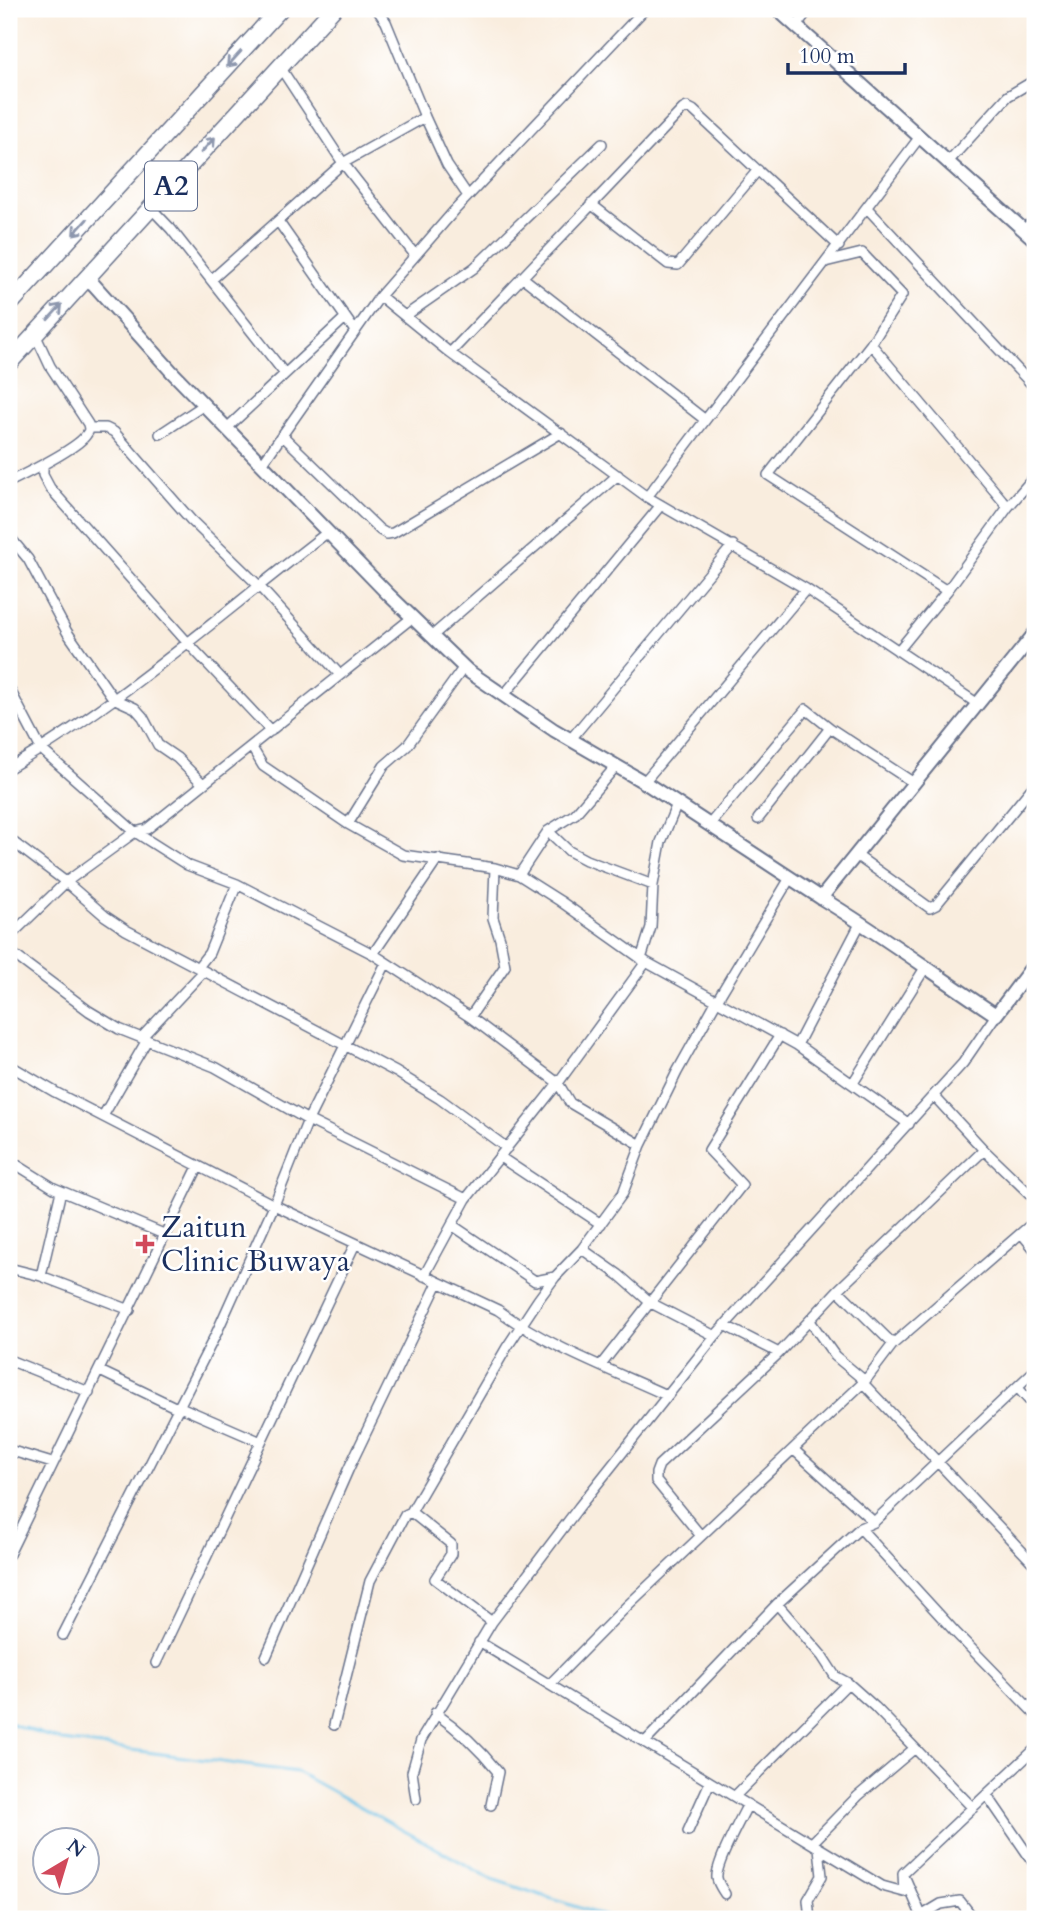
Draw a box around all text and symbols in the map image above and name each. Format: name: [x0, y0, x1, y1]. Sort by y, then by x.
scale bar: [788, 32, 906, 76]
text: 100 m: [799, 42, 855, 71]
one-way arrow: [225, 50, 242, 67]
one-way arrow: [200, 137, 217, 154]
road number: A2: [145, 162, 197, 210]
one-way arrow: [72, 218, 88, 236]
one-way arrow: [47, 303, 63, 321]
place label: Zaitun Clinic Buwaya: [161, 1207, 350, 1282]
marker: Zaitun Clinic Buwaya: [135, 1234, 155, 1254]
north arrow: [32, 1826, 102, 1896]
text: N: [61, 1833, 91, 1864]

